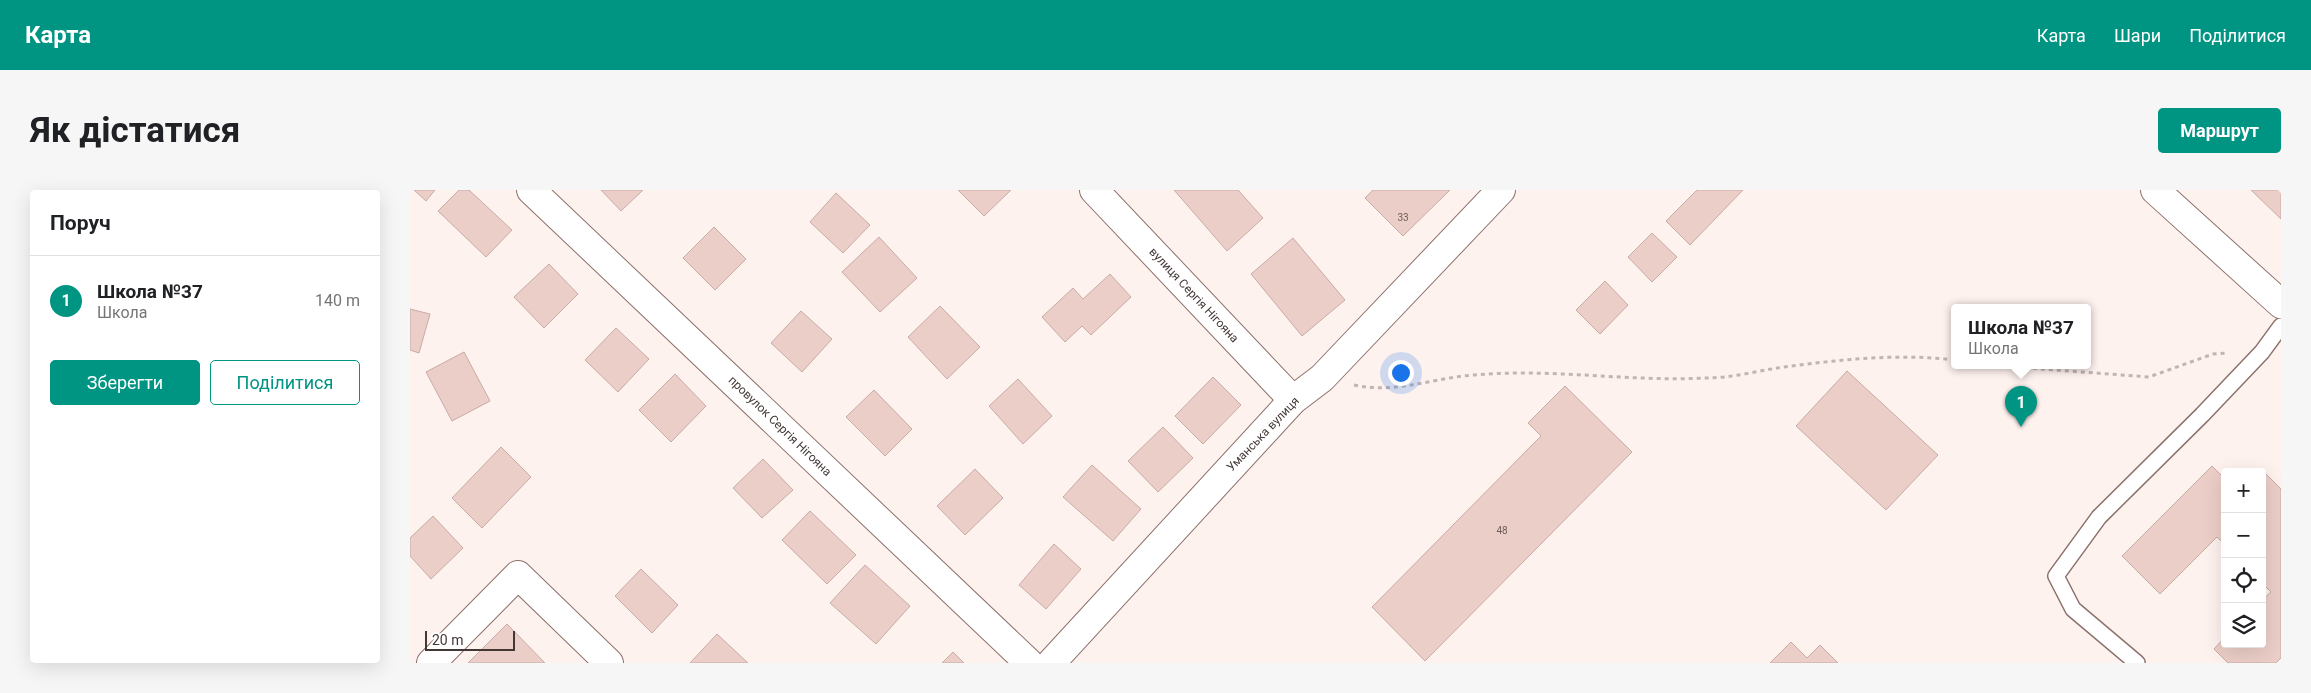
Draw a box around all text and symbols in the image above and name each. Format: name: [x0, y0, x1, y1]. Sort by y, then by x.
text: Карта: [25, 21, 91, 49]
text: Карта: [2037, 25, 2086, 46]
text: Шари: [2114, 25, 2161, 46]
text: Поділитися: [2189, 25, 2286, 46]
button: Маршрут: [2158, 108, 2281, 153]
text: Як дістатися: [30, 110, 240, 151]
text: Поруч: [50, 211, 111, 235]
house number: 33: [1397, 212, 1409, 223]
street label: вулиця Сергія Нігояна: [1146, 245, 1242, 345]
text: Школа №37: [97, 280, 203, 303]
text: 1: [61, 291, 71, 310]
text: 140 m: [315, 291, 360, 310]
text: Школа: [97, 303, 148, 322]
popup: [1951, 304, 2091, 369]
text: Школа №37: [1968, 316, 2074, 339]
text: Школа: [1968, 339, 2019, 358]
button: Зберегти: [50, 360, 200, 405]
button: Поділитися: [210, 360, 360, 405]
your location: [1388, 360, 1414, 386]
street label: провулок Сергія Нігояна: [726, 373, 834, 479]
pin: 1: [2005, 386, 2037, 427]
street label: Уманська вулиця: [1224, 394, 1302, 474]
map controls: [2221, 468, 2266, 648]
button: +: [2221, 468, 2266, 513]
button: −: [2221, 513, 2266, 558]
house number: 48: [1496, 525, 1508, 536]
button: locate: [2221, 558, 2266, 603]
button: layers: [2221, 603, 2266, 648]
scale bar: [425, 628, 515, 651]
text: 20 m: [432, 632, 464, 648]

